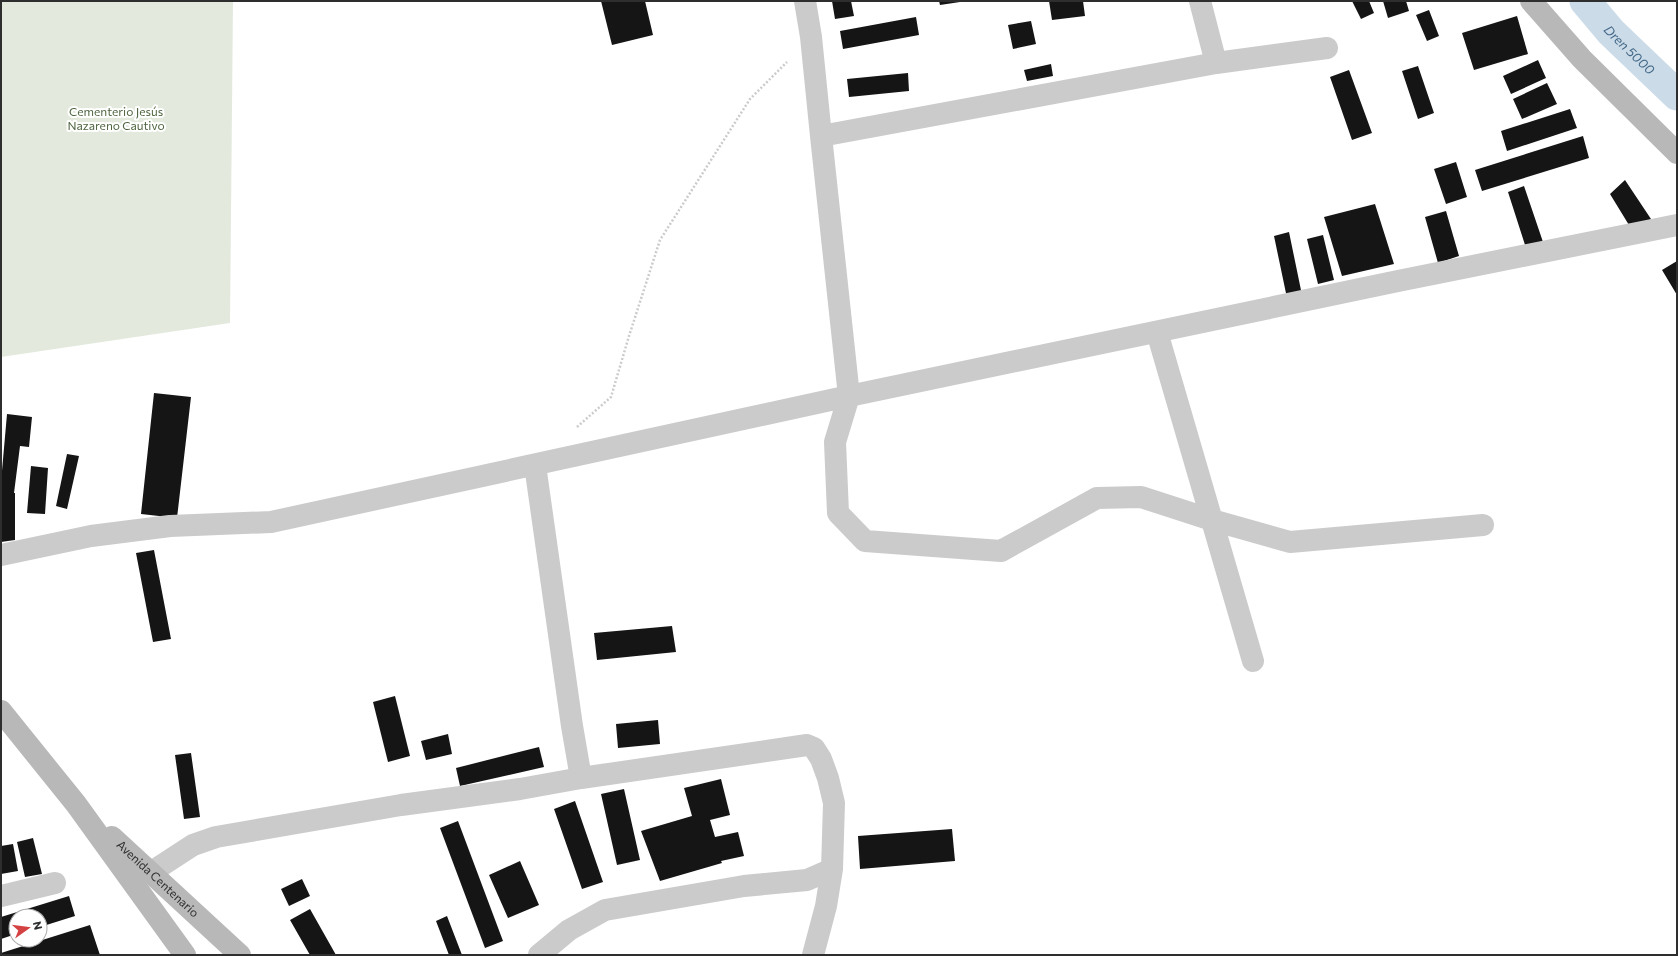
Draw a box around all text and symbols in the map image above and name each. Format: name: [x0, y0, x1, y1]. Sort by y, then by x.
water label: Dren 5000: [1601, 22, 1659, 78]
park label: Cementerio Jesús Nazareno Cautivo: [67, 104, 165, 132]
street label: Avenida Centenario: [114, 837, 202, 920]
north arrow: [8, 908, 48, 948]
text: N: [31, 920, 45, 931]

